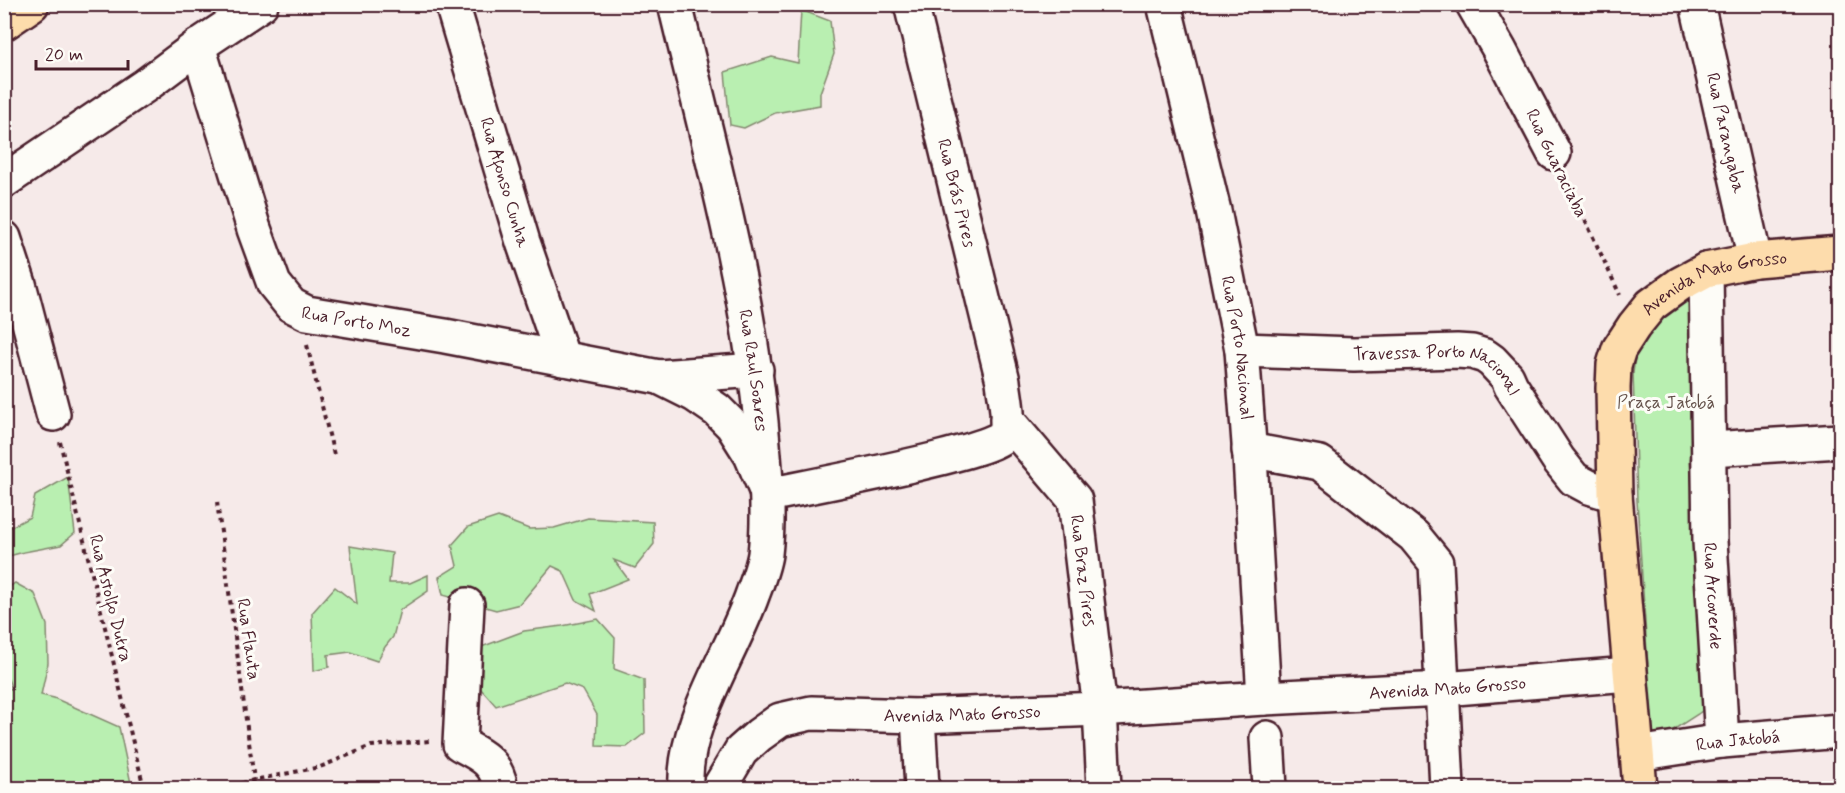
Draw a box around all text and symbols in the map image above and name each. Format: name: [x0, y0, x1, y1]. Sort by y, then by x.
scale bar: [36, 33, 128, 71]
text: 20 m: [45, 43, 83, 67]
street label: Rua Parangaba: [1700, 70, 1751, 196]
street label: Rua Guaraciaba: [1519, 105, 1593, 222]
street label: Rua Afonso Cunha: [473, 115, 535, 251]
street label: Rua Brás Pires: [931, 136, 981, 250]
street label: Avenida Mato Grosso: [1636, 246, 1788, 321]
street label: Rua Porto Nacional: [1214, 274, 1258, 421]
street label: Rua Porto Moz: [300, 301, 413, 343]
street label: Rua Raul Soares: [732, 308, 773, 433]
street label: Travessa Porto Nacional: [1353, 340, 1525, 400]
park label: Praça Jatobá: [1617, 391, 1715, 415]
street label: Rua Braz Pires: [1064, 513, 1101, 628]
street label: Rua Astolfo Dutra: [81, 532, 137, 665]
street label: Rua Arcoverde: [1697, 542, 1727, 650]
street label: Rua Flauta: [230, 597, 266, 681]
street label: Avenida Mato Grosso: [1368, 671, 1527, 706]
street label: Avenida Mato Grosso: [883, 700, 1041, 729]
street label: Rua Jatobá: [1694, 725, 1781, 758]

